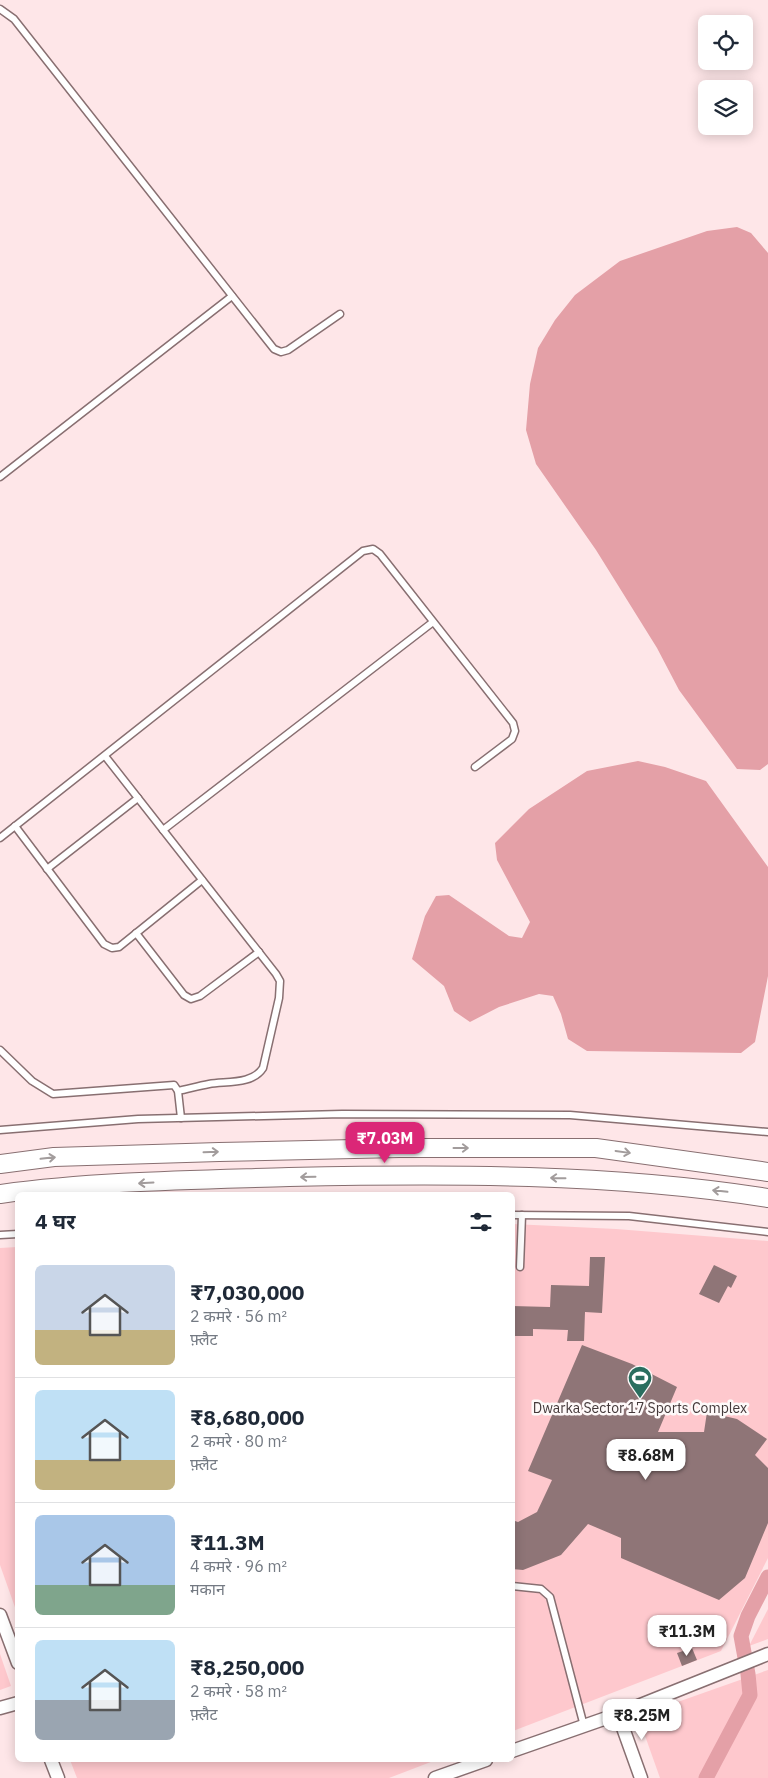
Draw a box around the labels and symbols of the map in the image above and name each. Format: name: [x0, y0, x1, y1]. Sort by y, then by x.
pin: ₹7.03M: [344, 1122, 426, 1164]
one-way arrow: [452, 1143, 468, 1153]
one-way arrow: [202, 1147, 218, 1157]
one-way arrow: [615, 1147, 631, 1157]
one-way arrow: [40, 1153, 56, 1163]
one-way arrow: [300, 1172, 316, 1182]
one-way arrow: [550, 1173, 566, 1182]
one-way arrow: [138, 1178, 154, 1187]
one-way arrow: [712, 1186, 728, 1196]
sports icon: Dwarka Sector 17 Sports Complex: [627, 1365, 653, 1399]
place label: Dwarka Sector 17 Sports Complex: [533, 1399, 747, 1417]
pin: ₹8.68M: [605, 1438, 687, 1481]
pin: ₹11.3M: [646, 1614, 728, 1657]
pin: ₹8.25M: [601, 1698, 683, 1741]

